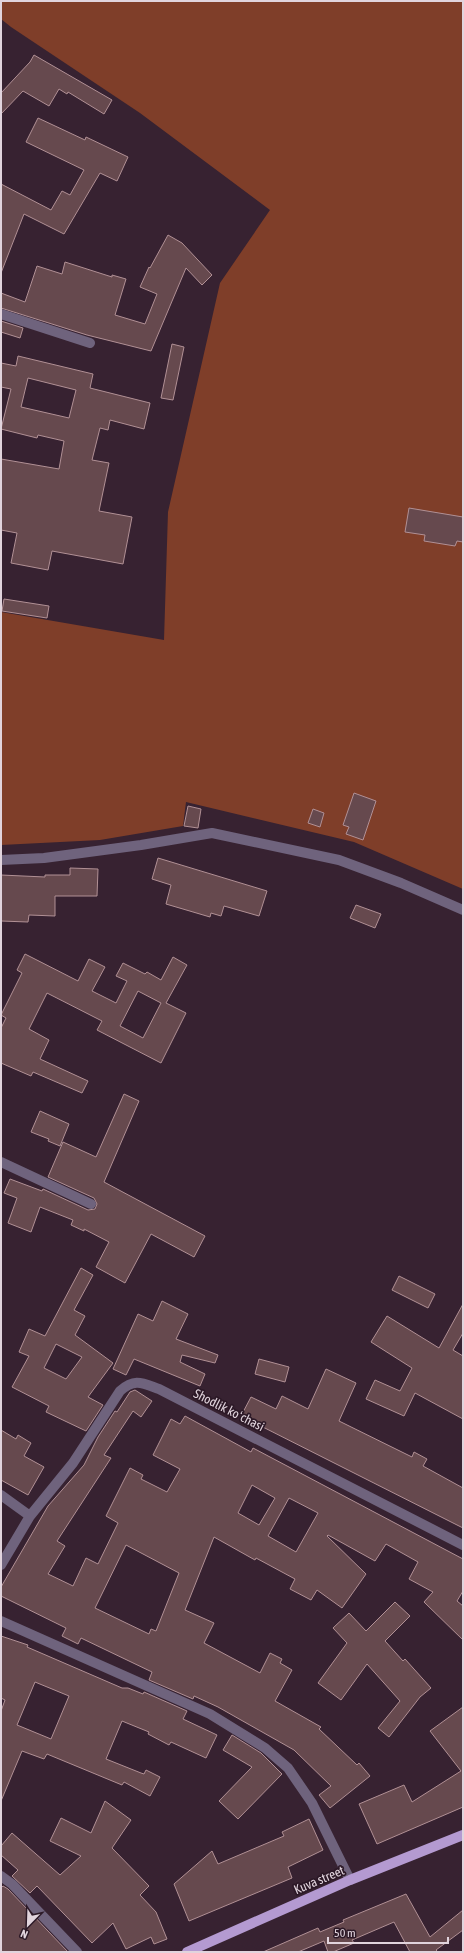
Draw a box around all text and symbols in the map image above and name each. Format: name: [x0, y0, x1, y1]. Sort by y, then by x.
street label: Shodlik koʻchasi: [191, 1386, 267, 1434]
street label: Kuva street: [292, 1863, 347, 1897]
north arrow: [8, 1905, 48, 1945]
scale bar: [328, 1919, 448, 1945]
text: 50 m: [334, 1926, 356, 1940]
text: N: [19, 1927, 29, 1941]

